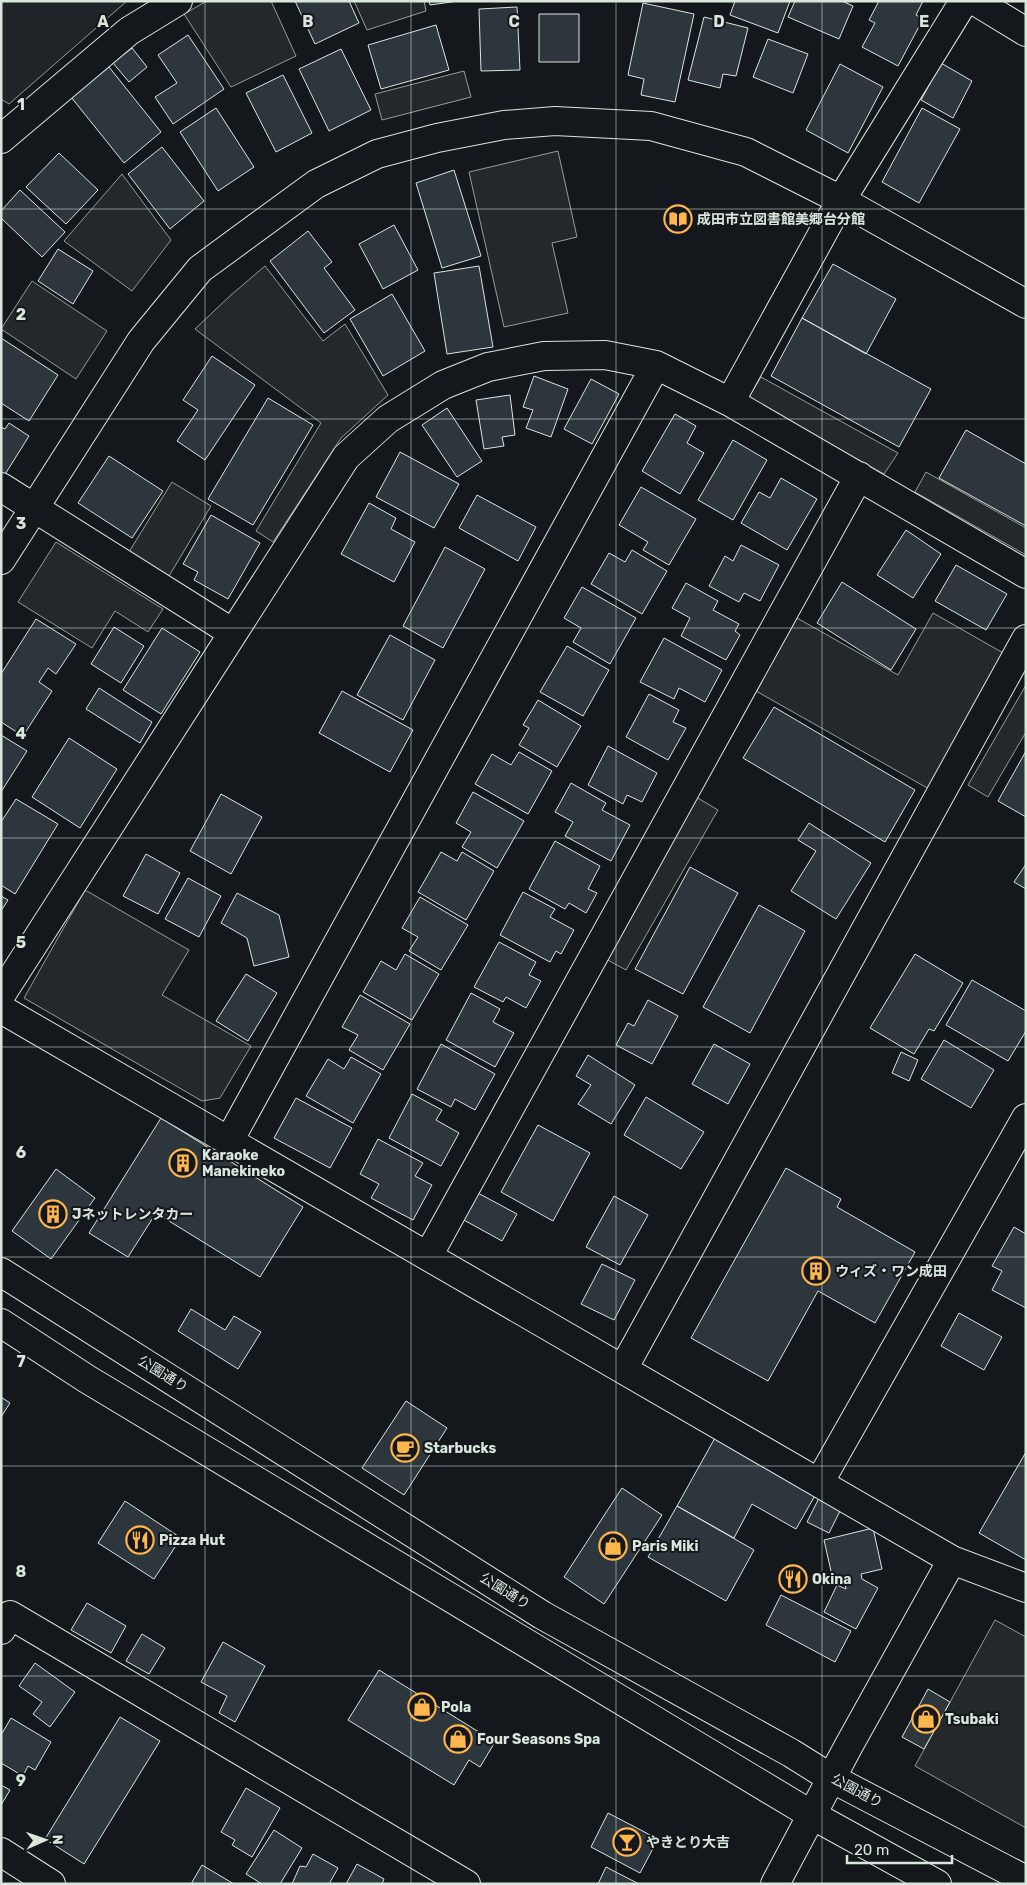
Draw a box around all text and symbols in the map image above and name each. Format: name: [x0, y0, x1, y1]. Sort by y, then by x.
text: A: [97, 12, 109, 31]
text: B: [302, 12, 314, 31]
text: C: [508, 12, 520, 31]
text: D: [713, 12, 725, 31]
text: E: [919, 12, 929, 31]
text: 1: [17, 95, 25, 114]
library icon: 成田市立図書館美郷台分館: [663, 204, 693, 234]
place label: 成田市立図書館美郷台分館: [697, 211, 865, 228]
text: 2: [16, 305, 26, 324]
text: 3: [16, 514, 26, 533]
text: 4: [16, 724, 27, 743]
text: 5: [16, 933, 26, 952]
text: 6: [16, 1143, 26, 1162]
place label: Karaoke Manekineko: [202, 1147, 285, 1180]
building icon: Karaoke Manekineko: [168, 1148, 198, 1178]
building icon: Jネットレンタカー: [38, 1199, 68, 1229]
place label: Jネットレンタカー: [72, 1206, 193, 1223]
building icon: ウィズ・ワン成田: [801, 1256, 831, 1286]
place label: ウィズ・ワン成田: [835, 1263, 947, 1280]
text: 7: [16, 1352, 26, 1371]
street label: 公園通り: [135, 1352, 191, 1396]
cafe icon: Starbucks: [390, 1433, 420, 1463]
place label: Starbucks: [424, 1440, 497, 1457]
restaurant icon: Pizza Hut: [125, 1525, 155, 1555]
shop icon: Paris Miki: [598, 1531, 628, 1561]
place label: Pizza Hut: [159, 1532, 226, 1549]
place label: Paris Miki: [632, 1538, 698, 1555]
text: 8: [16, 1562, 27, 1581]
restaurant icon: Okina: [778, 1564, 808, 1594]
street label: 公園通り: [477, 1569, 533, 1613]
place label: Okina: [812, 1571, 851, 1588]
shop icon: Pola: [407, 1692, 437, 1722]
place label: Pola: [441, 1699, 471, 1716]
shop icon: Tsubaki: [911, 1704, 941, 1734]
place label: Tsubaki: [945, 1711, 999, 1728]
shop icon: Four Seasons Spa: [443, 1724, 473, 1754]
place label: Four Seasons Spa: [477, 1731, 600, 1748]
street label: 公園通り: [828, 1770, 886, 1812]
text: 9: [16, 1771, 26, 1790]
north arrow: [20, 1815, 70, 1865]
bar icon: やきとり大吉: [612, 1827, 642, 1857]
scale bar: [847, 1832, 952, 1864]
text: N: [49, 1834, 66, 1845]
place label: やきとり大吉: [646, 1834, 730, 1851]
text: 20 m: [854, 1841, 889, 1859]

